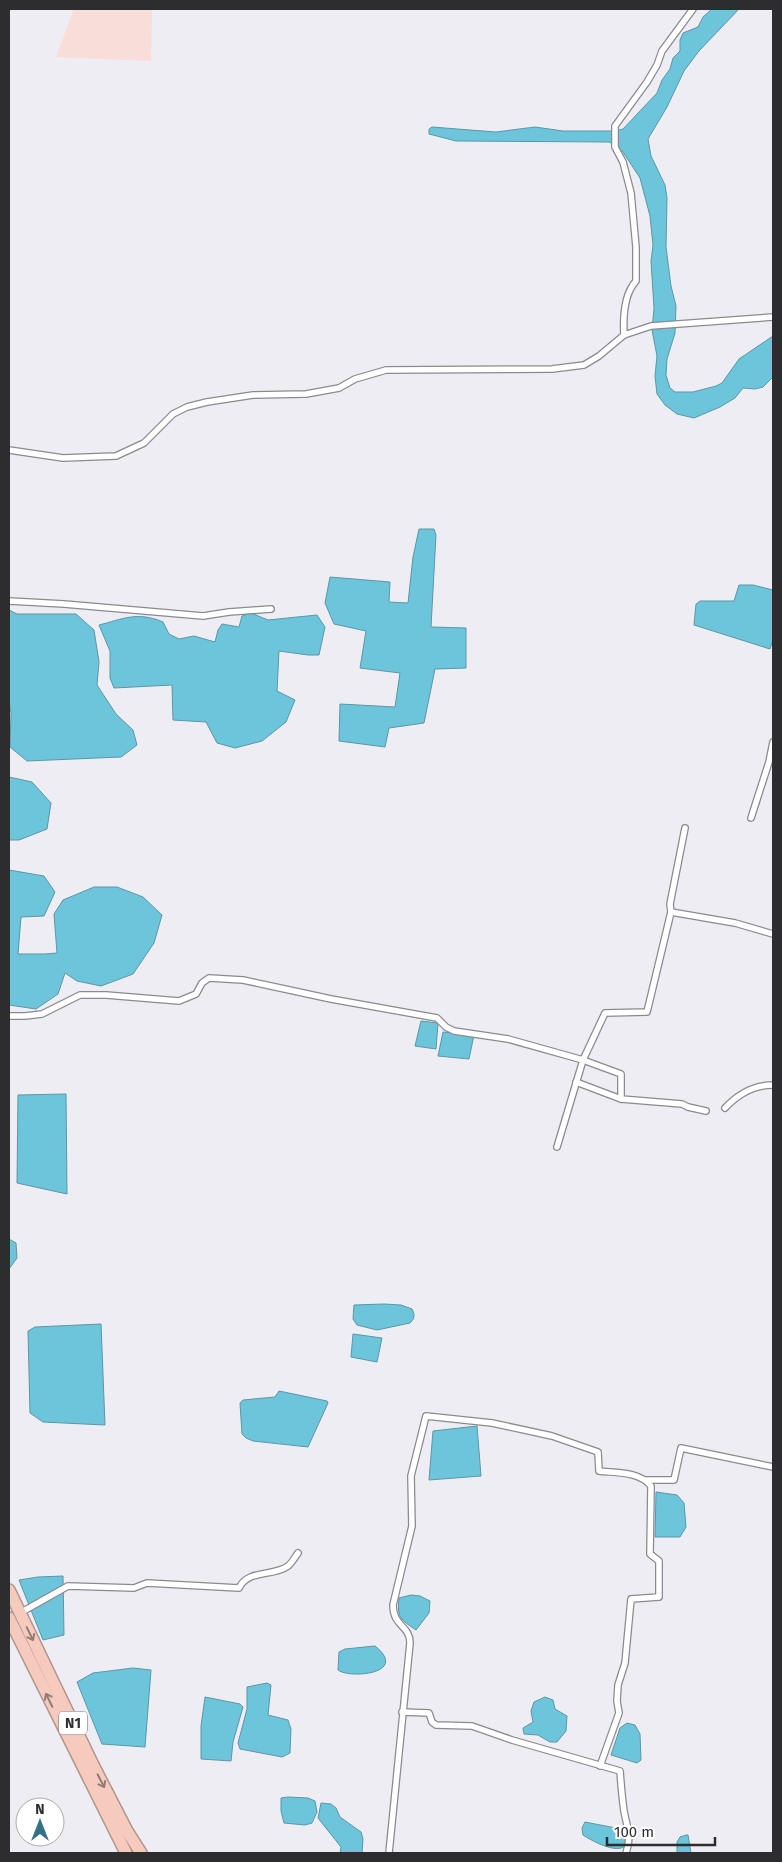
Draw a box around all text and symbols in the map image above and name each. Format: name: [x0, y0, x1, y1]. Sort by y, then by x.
one-way arrow: [26, 1626, 35, 1641]
one-way arrow: [44, 1693, 53, 1708]
road number: N1: [59, 1712, 87, 1735]
one-way arrow: [96, 1773, 106, 1788]
north arrow: [15, 1797, 65, 1847]
text: N: [35, 1801, 45, 1818]
scale bar: [607, 1814, 714, 1846]
text: 100 m: [614, 1823, 654, 1841]

